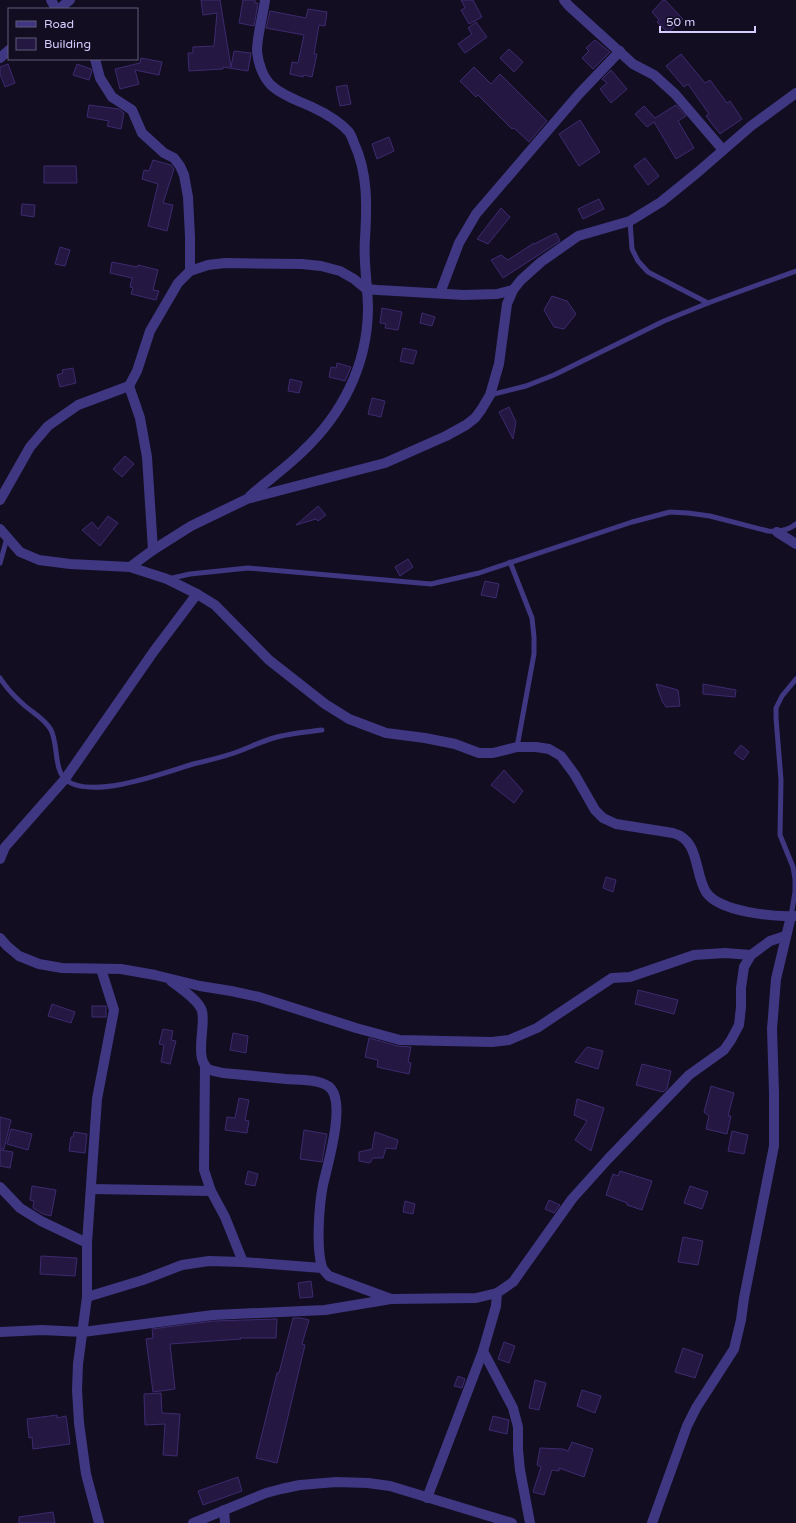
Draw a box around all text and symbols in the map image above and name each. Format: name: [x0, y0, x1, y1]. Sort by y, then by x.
legend: [8, 8, 138, 60]
scale bar: [660, 8, 755, 34]
text: 50 m: [666, 15, 695, 29]
text: Road: [44, 17, 74, 31]
text: Building: [44, 37, 91, 51]

